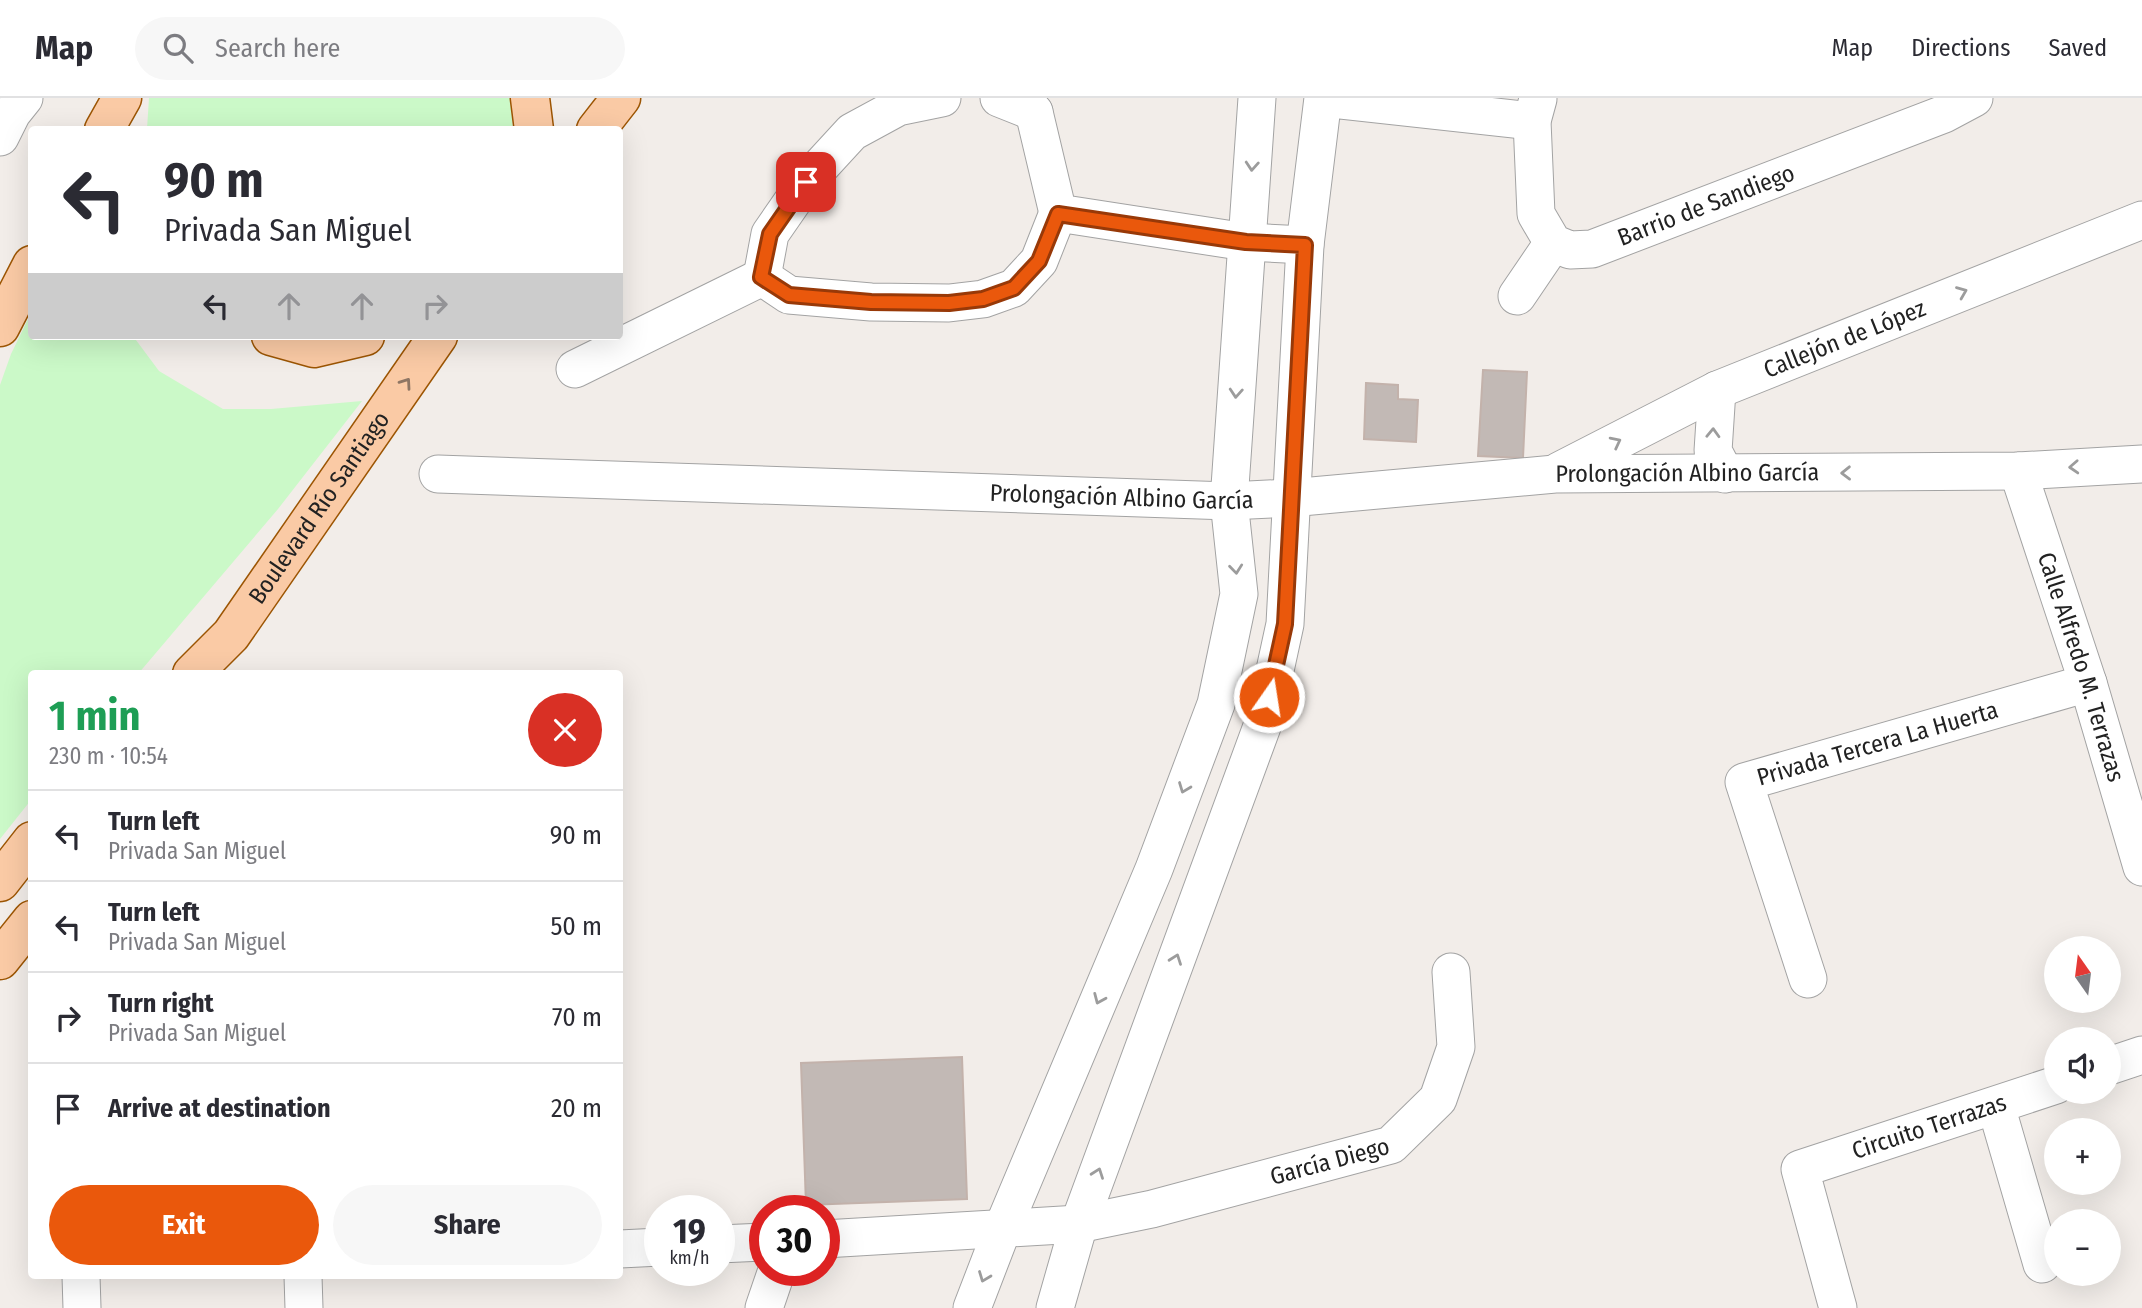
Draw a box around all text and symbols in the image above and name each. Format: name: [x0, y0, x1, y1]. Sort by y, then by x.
search box: [135, 17, 625, 80]
text: Map: [35, 28, 93, 68]
icon: search: [159, 29, 197, 67]
text: Search here: [215, 33, 340, 64]
text: Map: [1832, 34, 1873, 62]
text: Directions: [1911, 34, 2010, 62]
text: Saved: [2048, 34, 2107, 62]
text: 90 m: [164, 151, 264, 210]
pin: [776, 152, 836, 212]
icon: left: [49, 154, 140, 245]
street label: Barrio de Sandiego: [1614, 159, 1798, 252]
one-way arrow: [1245, 161, 1260, 172]
icon: arrive: [787, 163, 825, 201]
text: Privada San Miguel: [164, 211, 412, 249]
icon: left: [197, 287, 235, 325]
icon: ahead: [270, 287, 308, 325]
icon: ahead: [343, 287, 381, 325]
icon: right: [416, 287, 454, 325]
one-way arrow: [1955, 287, 1967, 301]
street label: Callejón de López: [1760, 294, 1930, 384]
one-way arrow: [398, 378, 410, 391]
one-way arrow: [1229, 388, 1244, 399]
street label: Boulevard Río Santiago: [243, 406, 395, 609]
one-way arrow: [1706, 428, 1721, 439]
one-way arrow: [1609, 437, 1621, 451]
street label: Prolongación Albino García: [1555, 458, 1819, 488]
one-way arrow: [2068, 460, 2079, 475]
one-way arrow: [1841, 465, 1852, 480]
street label: Prolongación Albino García: [989, 479, 1254, 515]
street label: Calle Alfredo M. Terrazas: [2032, 549, 2130, 785]
one-way arrow: [1228, 563, 1243, 574]
position arrow: [1232, 660, 1306, 734]
text: 1 min: [49, 691, 140, 741]
button: close: [528, 693, 602, 767]
street label: Privada Tercera La Huerta: [1754, 696, 2001, 792]
text: 230 m · 10:54: [49, 742, 168, 770]
one-way arrow: [1179, 781, 1193, 793]
text: Turn left: [108, 806, 200, 837]
icon: left: [49, 817, 87, 855]
text: 90 m: [550, 820, 602, 851]
text: Privada San Miguel: [108, 837, 286, 865]
text: Turn left: [108, 897, 200, 928]
icon: left: [49, 908, 87, 946]
text: 50 m: [550, 911, 602, 942]
text: Privada San Miguel: [108, 928, 286, 956]
north arrow: [2044, 936, 2121, 1013]
map controls: [2044, 936, 2121, 1286]
one-way arrow: [1168, 954, 1182, 966]
text: Turn right: [108, 988, 214, 1019]
one-way arrow: [1093, 992, 1107, 1004]
icon: right: [49, 999, 87, 1037]
text: 70 m: [552, 1002, 602, 1033]
text: Privada San Miguel: [108, 1019, 286, 1047]
button: sound: [2044, 1027, 2121, 1104]
street label: Circuito Terrazas: [1848, 1088, 2010, 1165]
icon: arrive: [49, 1090, 87, 1128]
text: Arrive at destination: [108, 1093, 331, 1124]
text: 20 m: [551, 1093, 602, 1124]
button: +: [2044, 1118, 2121, 1195]
street label: García Diego: [1267, 1132, 1393, 1191]
one-way arrow: [1089, 1167, 1103, 1179]
button: Exit: [49, 1185, 319, 1265]
button: Share: [333, 1185, 602, 1265]
speed limit sign: 30: [749, 1195, 840, 1286]
button: −: [2044, 1209, 2121, 1286]
text: 19: [673, 1210, 706, 1252]
text: km/h: [669, 1247, 710, 1269]
one-way arrow: [979, 1270, 993, 1282]

